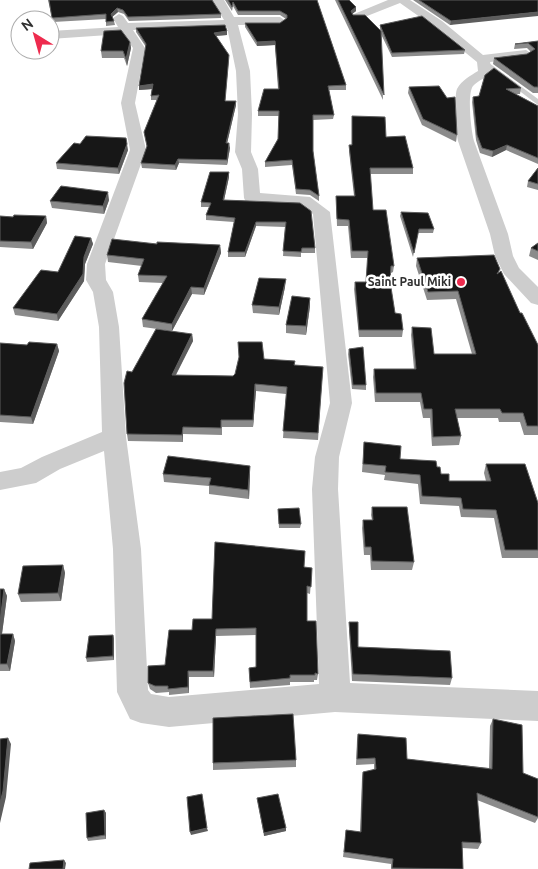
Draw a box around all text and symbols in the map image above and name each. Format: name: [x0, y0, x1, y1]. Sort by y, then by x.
north arrow: [10, 10, 60, 60]
text: N: [18, 15, 36, 34]
place label: Saint Paul Miki: [368, 275, 451, 288]
marker: Saint Paul Miki: [455, 276, 467, 288]

